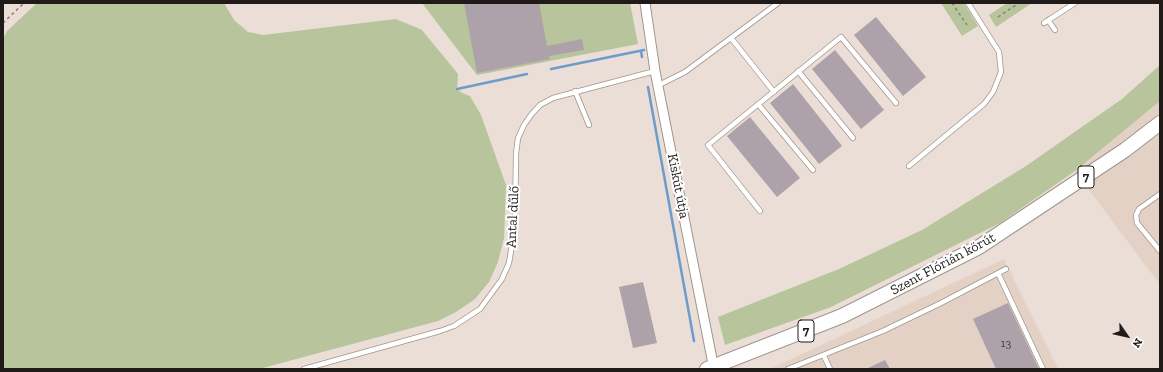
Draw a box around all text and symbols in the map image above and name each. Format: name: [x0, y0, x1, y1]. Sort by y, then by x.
street label: Kiskút útja: [663, 152, 693, 220]
road number: 7: [1078, 166, 1094, 188]
street label: Antal dűlő: [503, 185, 523, 249]
street label: Szent Flórián körút: [888, 229, 998, 299]
north arrow: [1107, 316, 1147, 356]
road number: 7: [798, 320, 814, 342]
text: N: [1130, 336, 1145, 350]
house number: 13: [1001, 337, 1011, 351]

